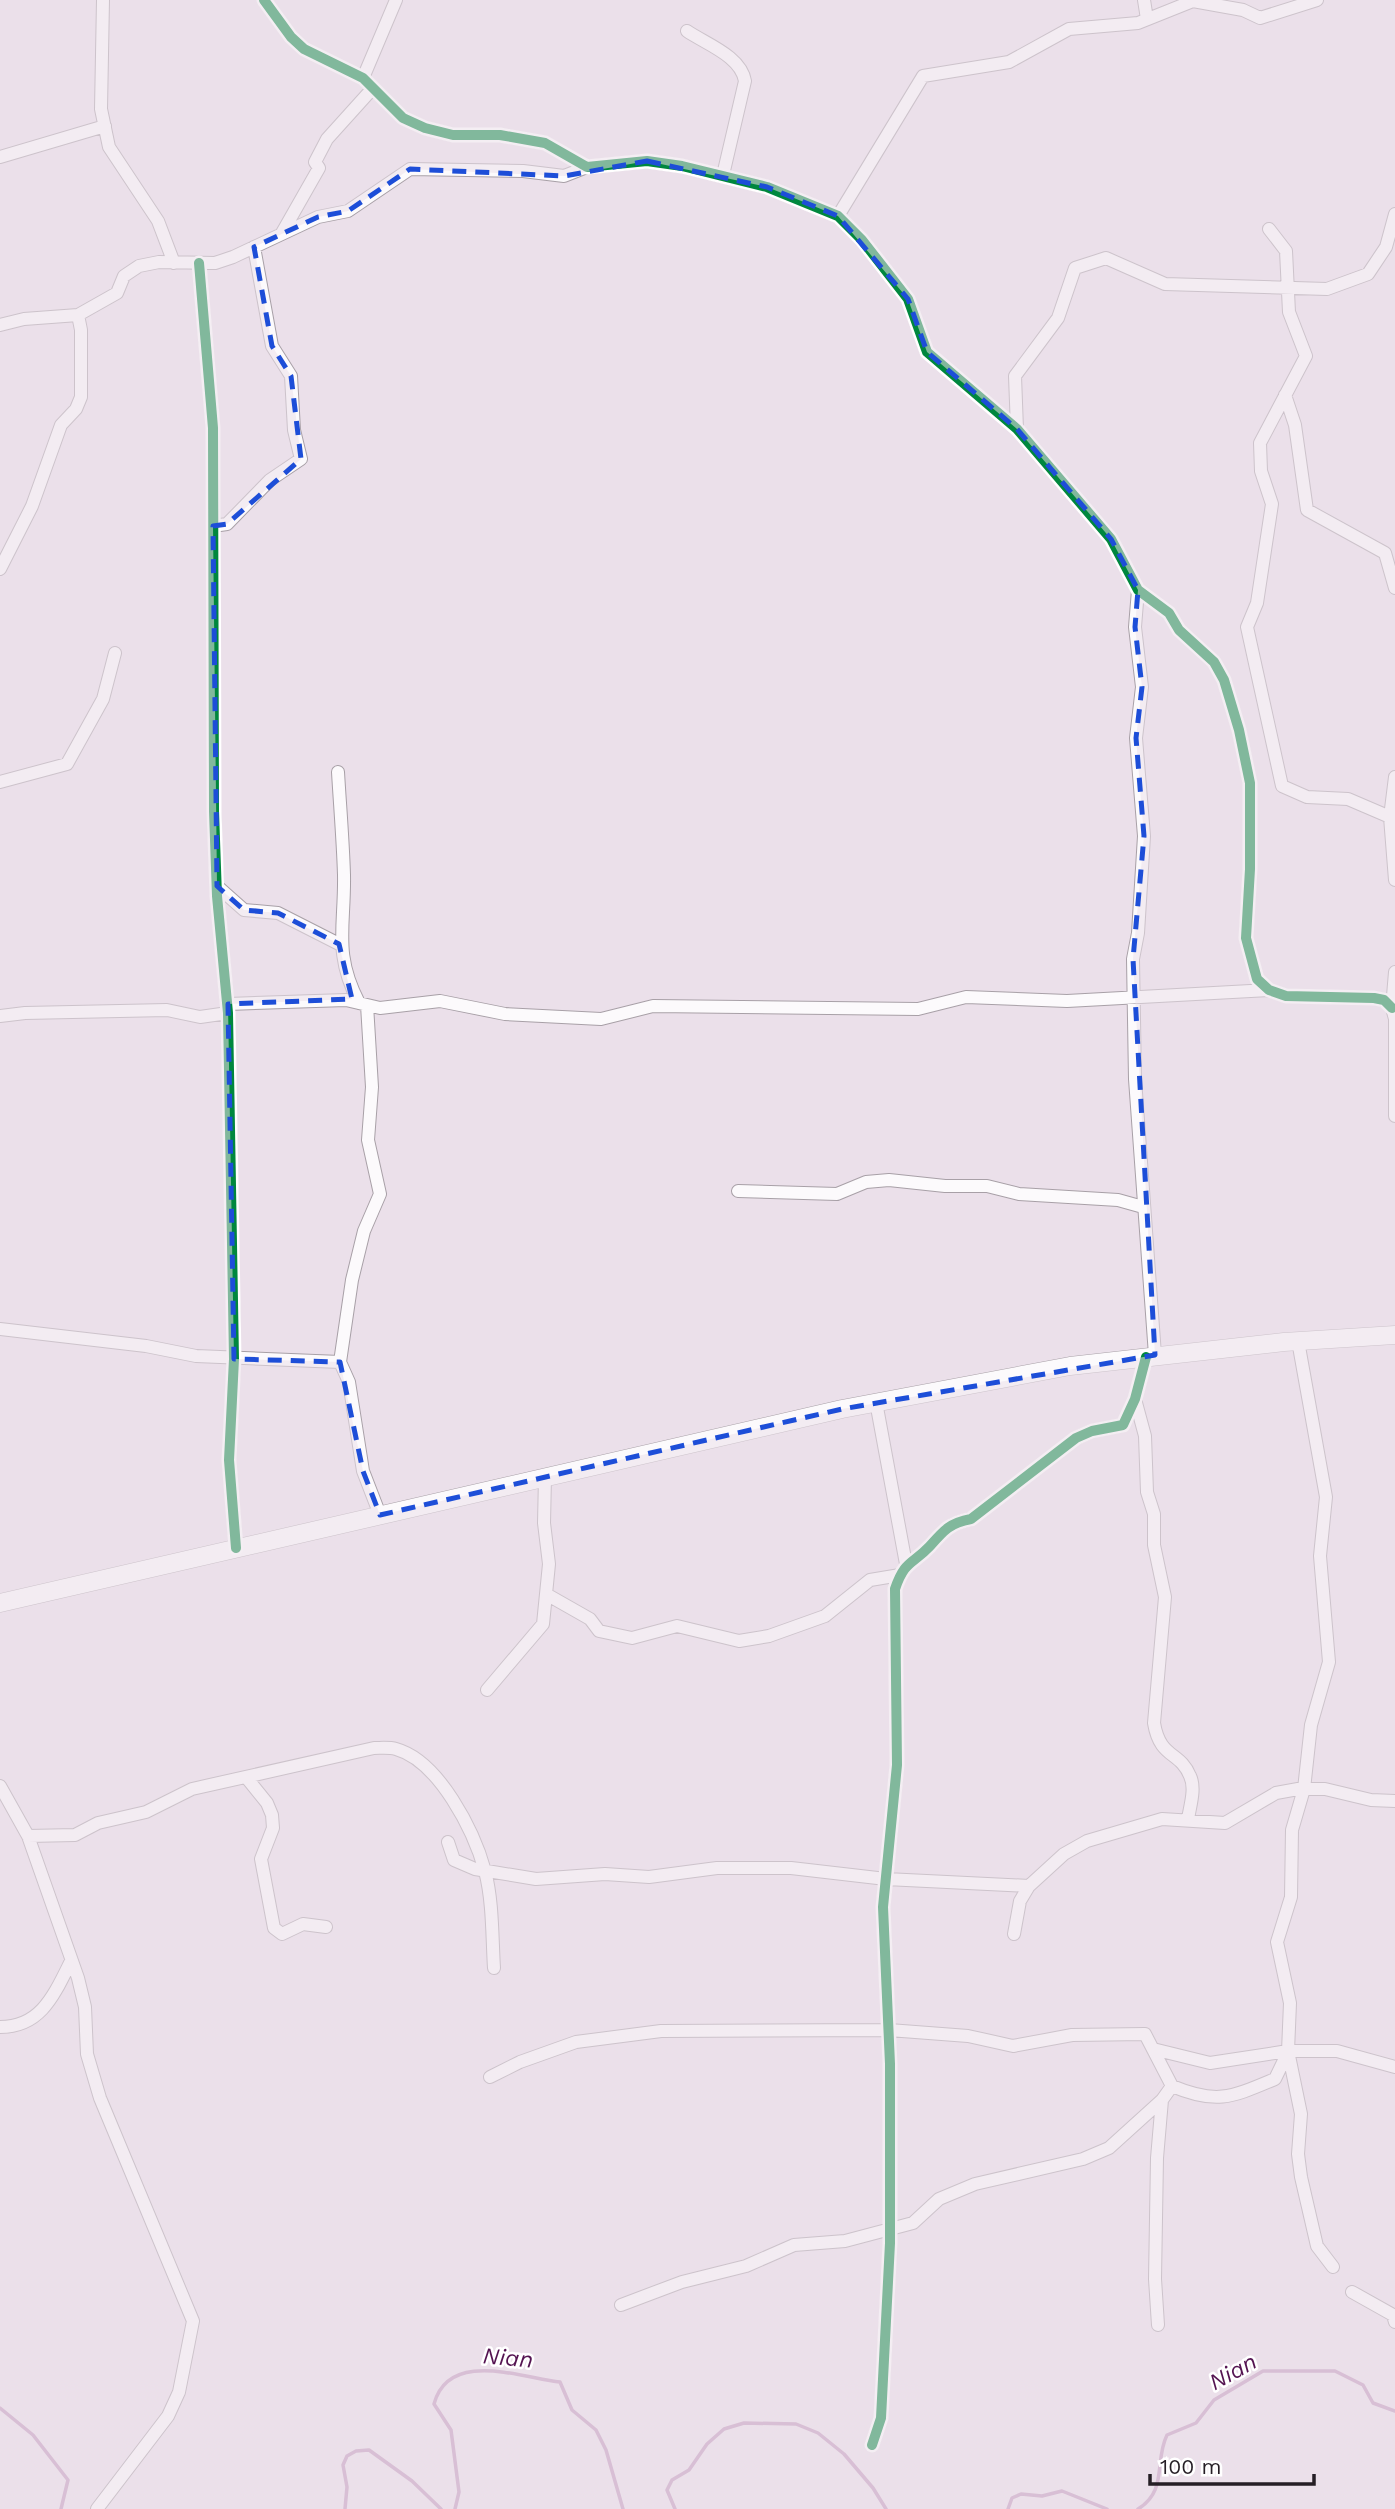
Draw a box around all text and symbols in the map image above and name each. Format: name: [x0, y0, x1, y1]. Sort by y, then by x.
water label: Nian: [482, 2342, 534, 2374]
water label: Nian: [1204, 2348, 1262, 2396]
scale bar: [1150, 2442, 1314, 2486]
text: 100 m: [1160, 2454, 1222, 2479]

